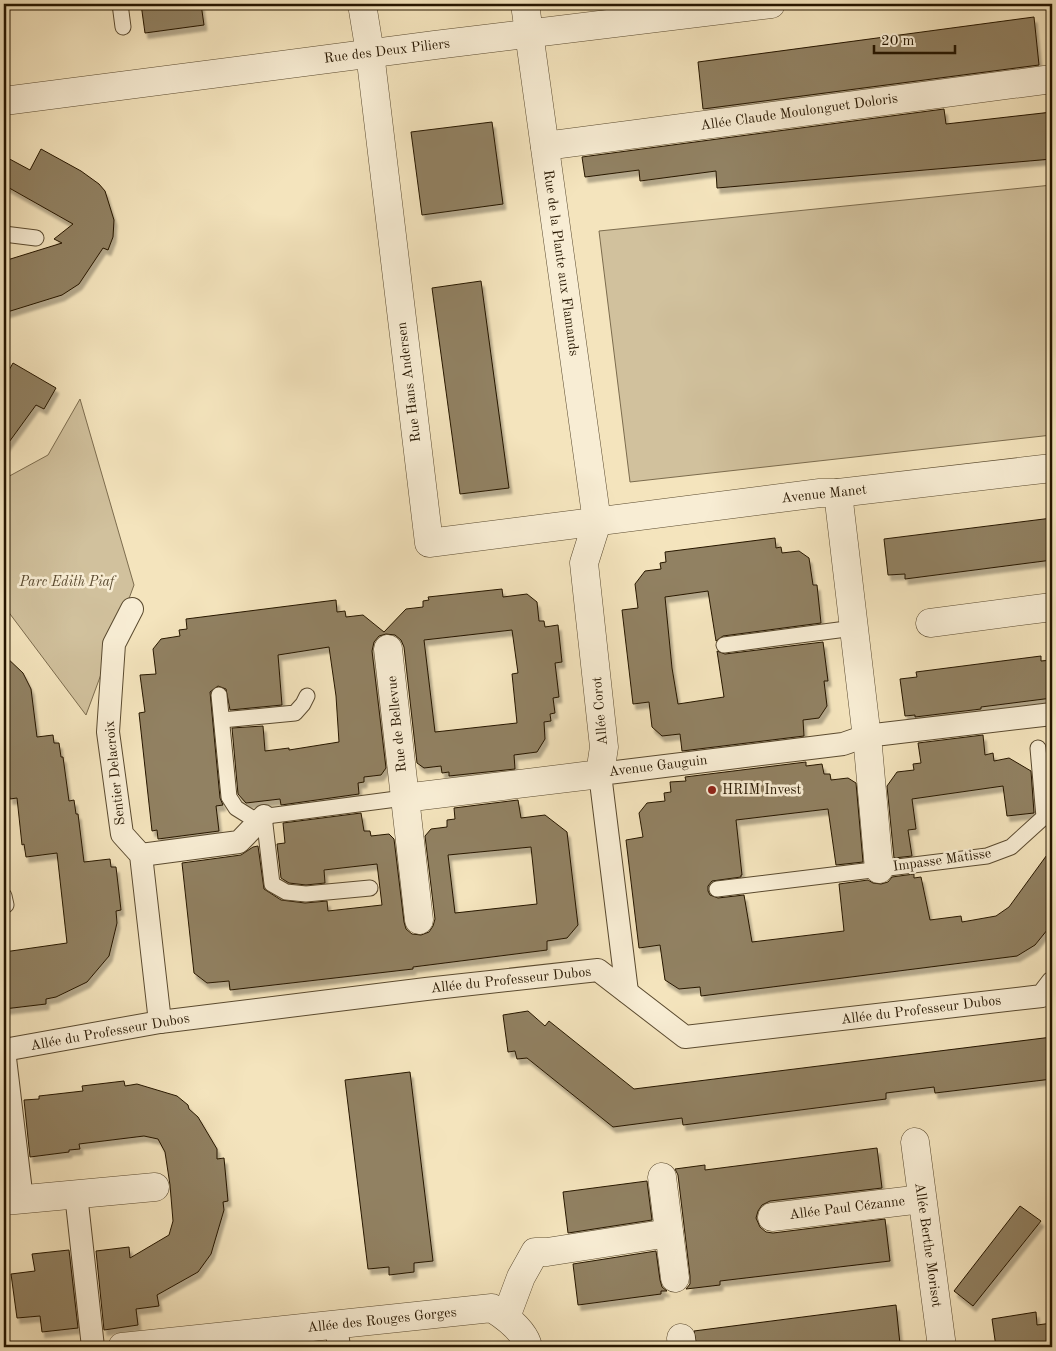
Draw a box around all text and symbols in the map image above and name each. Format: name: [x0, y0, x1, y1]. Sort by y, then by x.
scale bar: [874, 22, 955, 54]
text: 20 m: [881, 34, 915, 49]
street label: Rue des Deux Piliers: [323, 36, 451, 66]
street label: Allée Claude Moulonguet Doloris: [699, 91, 899, 133]
street label: Rue de la Plante aux Flamands: [541, 169, 581, 357]
street label: Rue Hans Andersen: [395, 321, 423, 443]
street label: Avenue Manet: [781, 483, 868, 505]
park label: Parc Edith Piaf: [18, 575, 117, 590]
street label: Rue de Bellevue: [385, 675, 409, 773]
street label: Allée Corot: [590, 676, 610, 746]
street label: Sentier Delacroix: [103, 720, 127, 826]
street label: Avenue Gauguin: [608, 753, 709, 779]
place label: HRIM Invest: [722, 783, 802, 797]
marker: HRIM Invest: [706, 784, 718, 796]
street label: Impasse Matisse: [892, 846, 992, 874]
street label: Allée du Professeur Dubos: [430, 965, 592, 995]
street label: Allée du Professeur Dubos: [840, 993, 1002, 1027]
street label: Allée du Professeur Dubos: [29, 1011, 191, 1053]
street label: Allée Berthe Morisot: [912, 1182, 944, 1308]
street label: Allée Paul Cézanne: [788, 1194, 906, 1222]
street label: Allée des Rouges Gorges: [307, 1305, 457, 1335]

